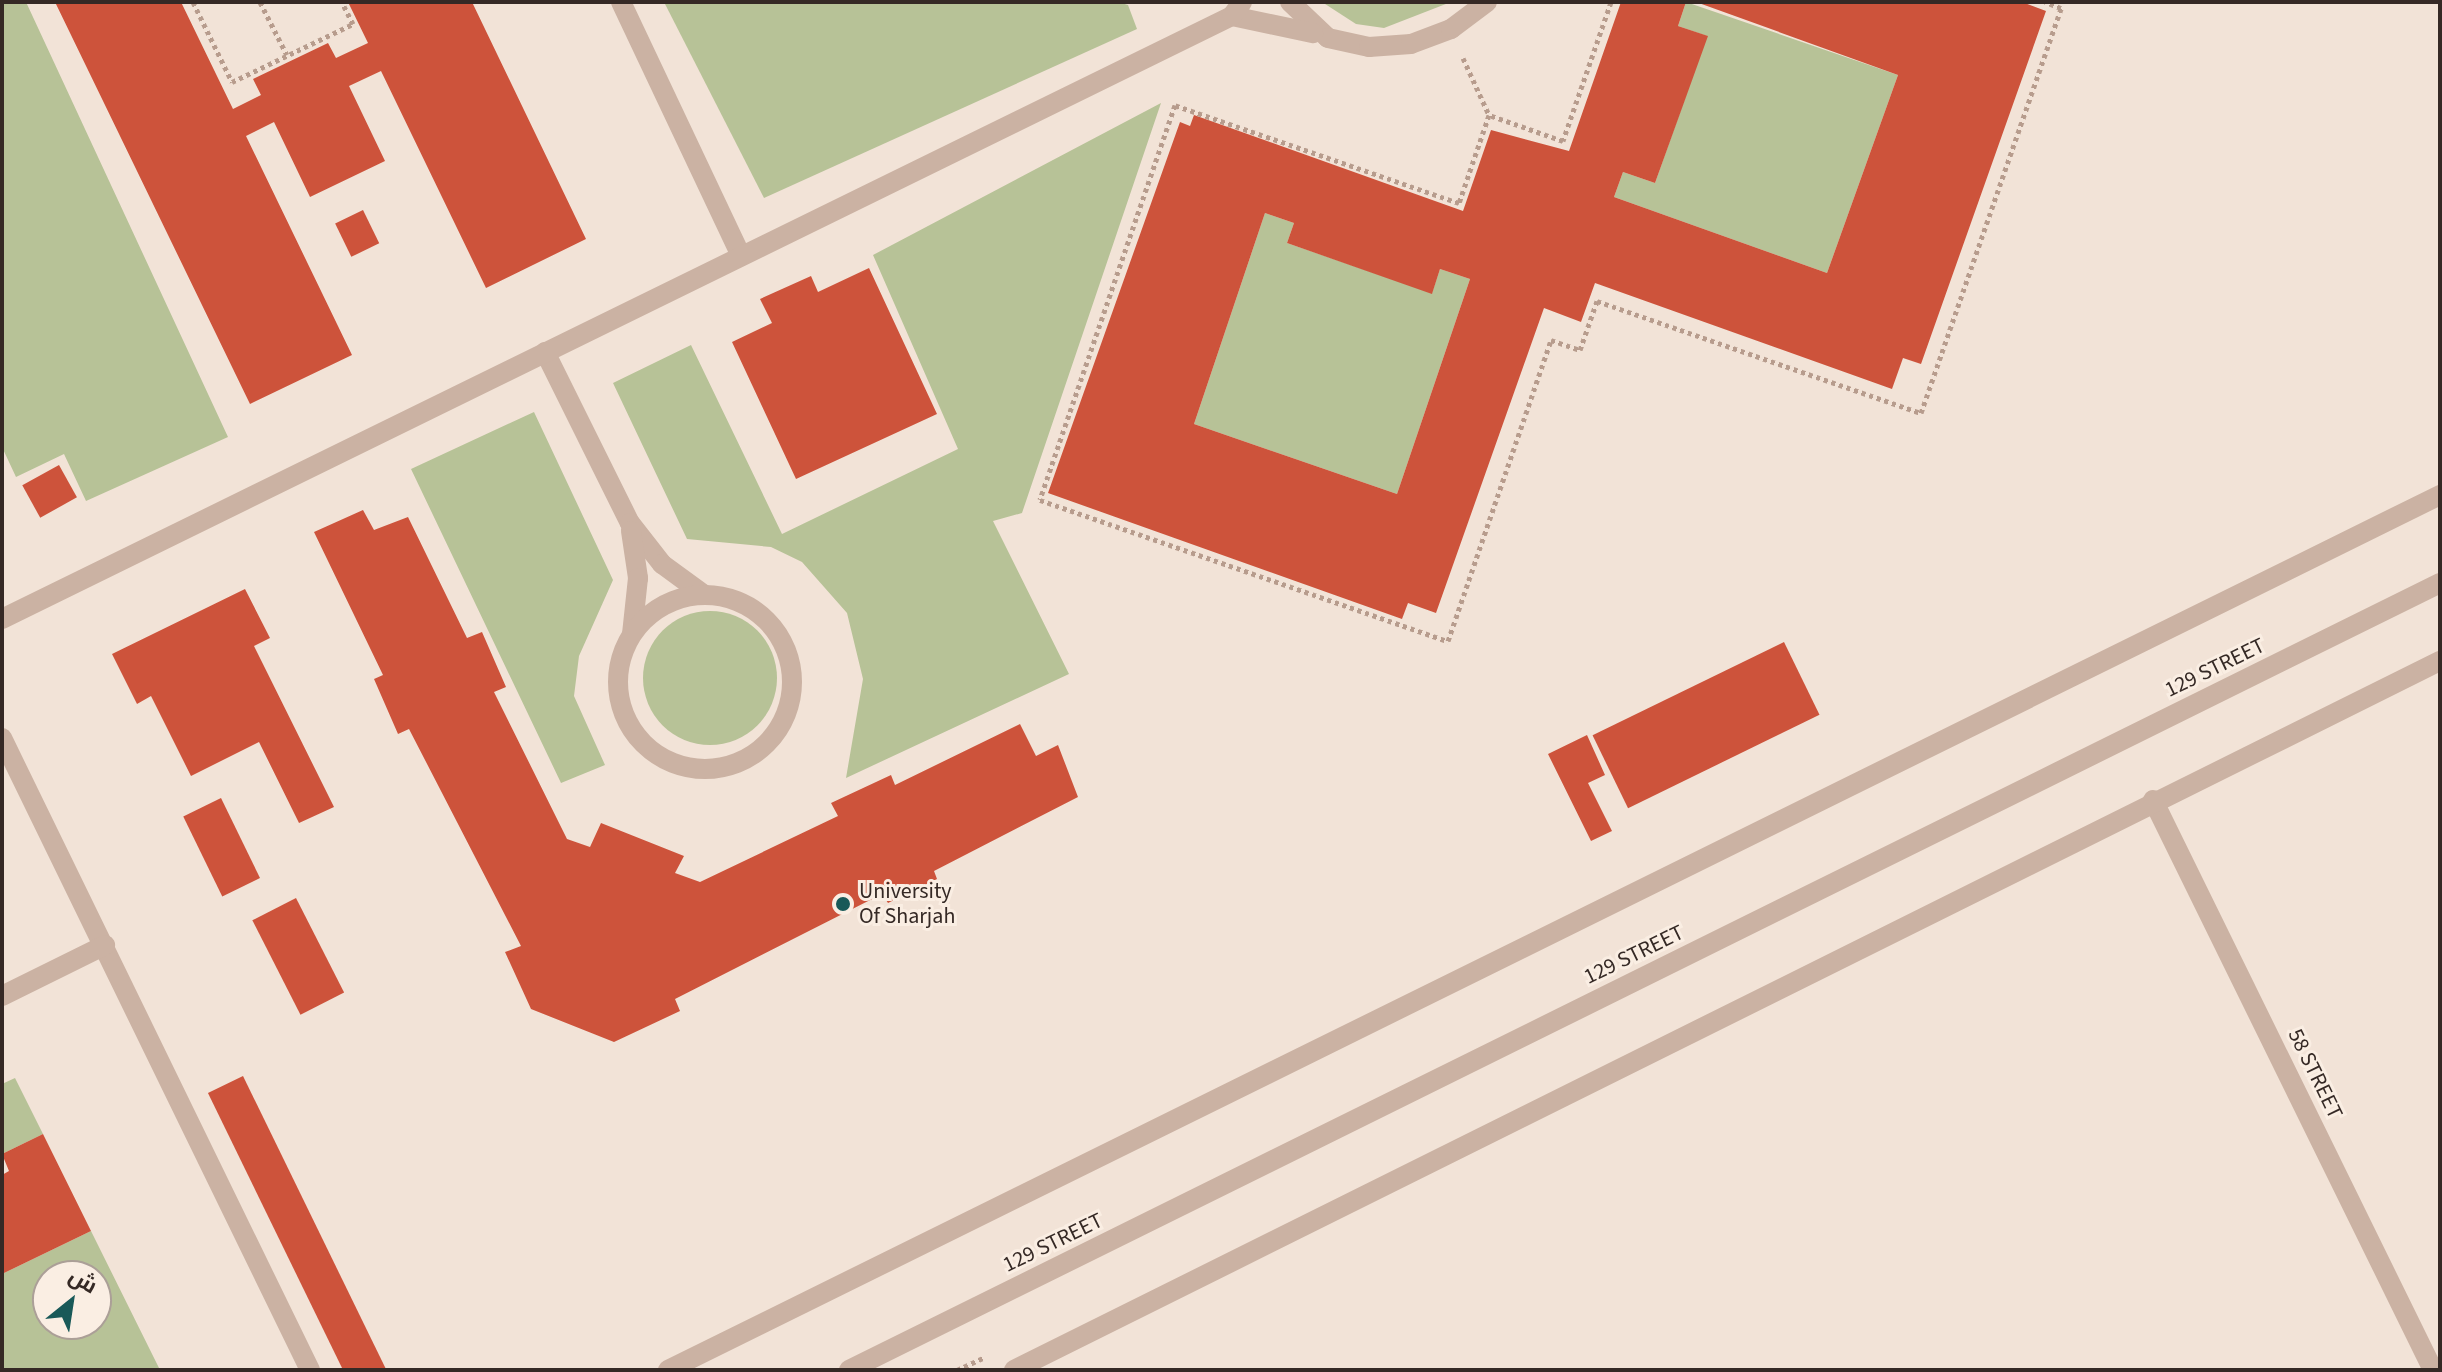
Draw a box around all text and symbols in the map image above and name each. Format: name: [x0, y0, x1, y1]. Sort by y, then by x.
street label: 129 STREET: [2161, 633, 2269, 703]
place label: University Of Sharjah: [859, 878, 955, 930]
marker: University Of Sharjah: [834, 895, 852, 913]
street label: 129 STREET: [1580, 920, 1688, 990]
street label: 58 STREET: [2282, 1025, 2348, 1123]
street label: 129 STREET: [999, 1208, 1107, 1278]
north arrow: [32, 1260, 112, 1340]
text: ش: [63, 1260, 103, 1302]

